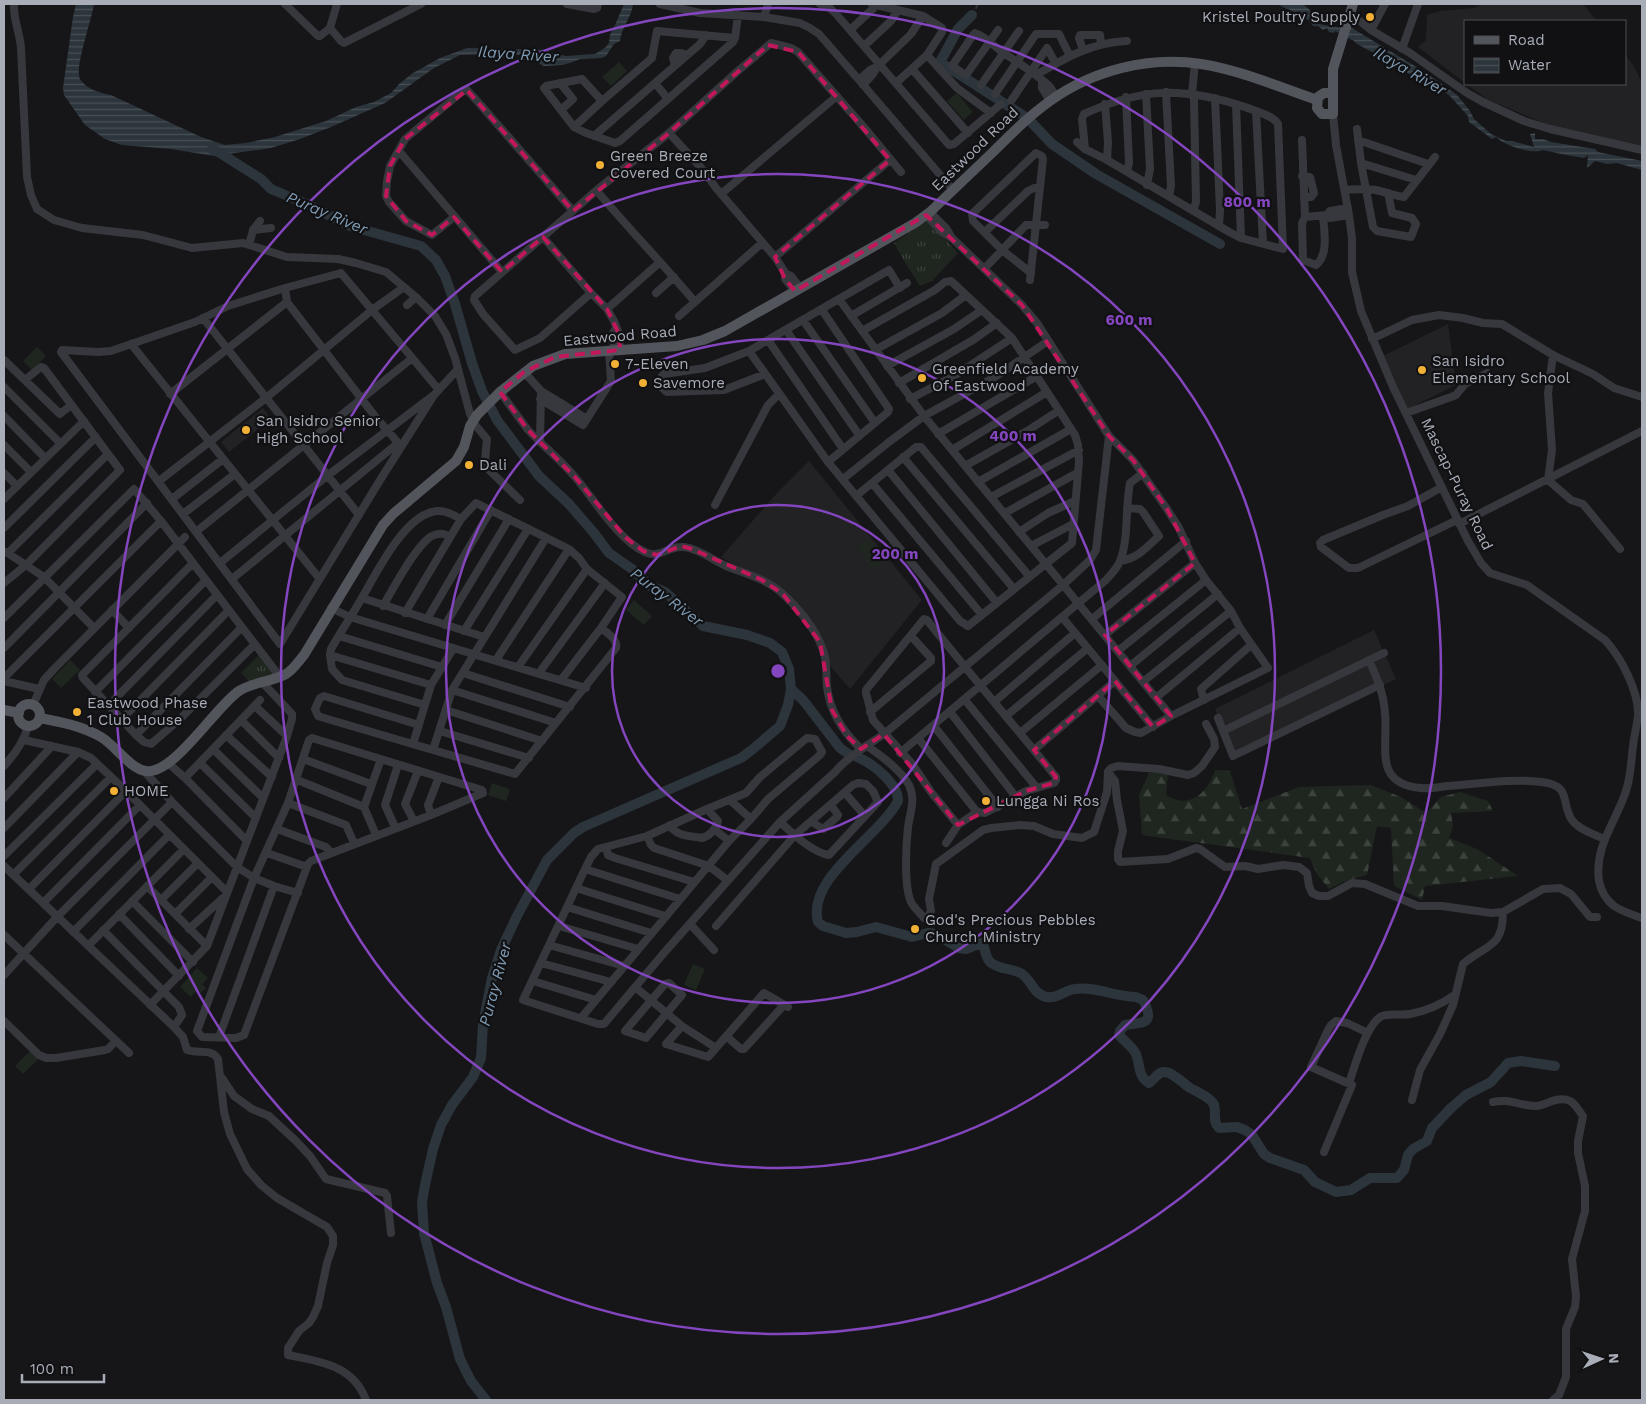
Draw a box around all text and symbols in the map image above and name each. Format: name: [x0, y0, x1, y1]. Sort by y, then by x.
place label: Kristel Poultry Supply: [1202, 8, 1360, 26]
marker: Kristel Poultry Supply: [1364, 11, 1376, 23]
legend: [1464, 20, 1626, 85]
text: Road: [1508, 31, 1545, 49]
water label: Ilaya River: [477, 42, 560, 66]
water label: Ilaya River: [1370, 43, 1450, 100]
text: Water: [1508, 56, 1551, 74]
street label: Eastwood Road: [928, 103, 1022, 195]
place label: Green Breeze Covered Court: [610, 147, 716, 182]
marker: Green Breeze Covered Court: [594, 159, 606, 171]
water label: Puray River: [284, 187, 371, 239]
text: 800 m: [1223, 193, 1271, 211]
text: 600 m: [1106, 311, 1152, 329]
street label: Eastwood Road: [563, 322, 677, 350]
place label: San Isidro Elementary School: [1432, 352, 1571, 387]
place label: 7-Eleven: [625, 355, 689, 373]
marker: 7-Eleven: [609, 358, 621, 370]
place label: Greenfield Academy Of Eastwood: [932, 360, 1079, 395]
marker: San Isidro Elementary School: [1416, 364, 1428, 376]
marker: Greenfield Academy Of Eastwood: [916, 372, 928, 384]
place label: Savemore: [653, 374, 725, 392]
marker: Savemore: [637, 377, 649, 389]
place label: San Isidro Senior High School: [256, 412, 381, 447]
street label: Mascap-Puray Road: [1417, 415, 1497, 553]
marker: San Isidro Senior High School: [240, 424, 252, 436]
text: 400 m: [989, 427, 1037, 445]
place label: Dali: [479, 456, 507, 474]
marker: Dali: [463, 459, 475, 471]
text: 200 m: [872, 545, 918, 563]
water label: Puray River: [627, 564, 708, 631]
centre of rings: [769, 662, 787, 680]
place label: Eastwood Phase 1 Club House: [87, 694, 208, 729]
marker: Eastwood Phase 1 Club House: [71, 706, 83, 718]
place label: HOME: [124, 782, 169, 800]
marker: HOME: [108, 785, 120, 797]
place label: Lungga Ni Ros: [996, 792, 1099, 810]
marker: Lungga Ni Ros: [980, 795, 992, 807]
place label: God's Precious Pebbles Church Ministry: [925, 911, 1096, 946]
marker: God's Precious Pebbles Church Ministry: [909, 923, 921, 935]
water label: Puray River: [475, 939, 516, 1028]
north arrow: [1576, 1334, 1626, 1384]
scale bar: [22, 1352, 105, 1384]
text: N: [1606, 1353, 1622, 1364]
text: 100 m: [30, 1360, 74, 1378]

